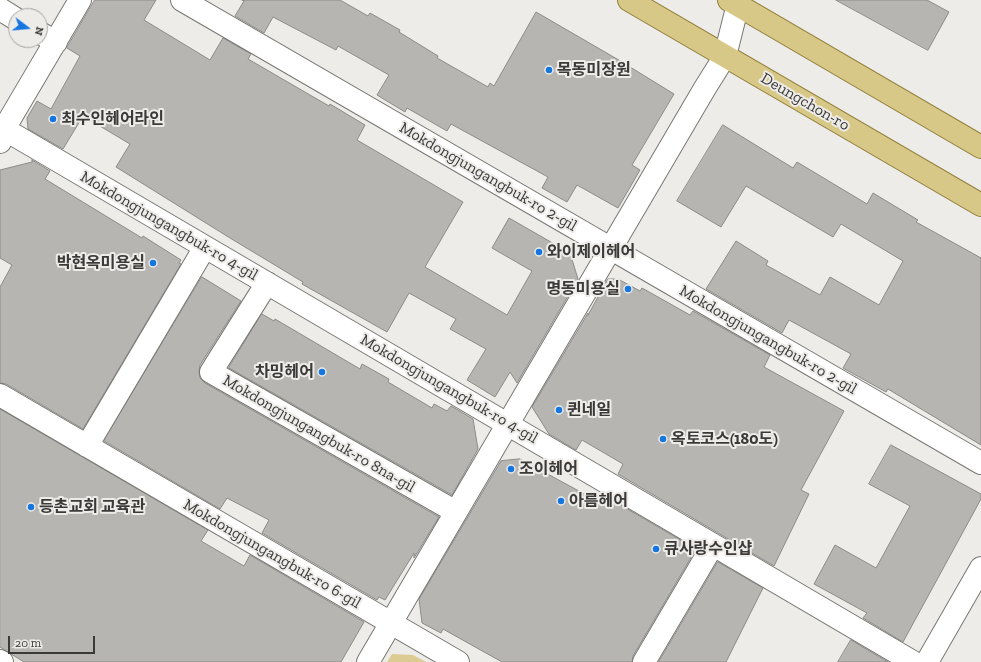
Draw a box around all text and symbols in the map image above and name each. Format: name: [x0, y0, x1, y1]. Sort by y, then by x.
north arrow: [8, 8, 48, 48]
text: N: [32, 25, 46, 37]
place label: 목동미장원: [557, 60, 631, 80]
marker: 목동미장원: [544, 65, 554, 75]
street label: Deungchon-ro: [757, 69, 853, 135]
place label: 최수인헤어라인: [61, 109, 164, 129]
marker: 최수인헤어라인: [48, 114, 58, 124]
street label: Mokdongjungangbuk-ro 2-gil: [396, 118, 580, 236]
street label: Mokdongjungangbuk-ro 4-gil: [77, 167, 261, 285]
place label: 와이제이헤어: [547, 242, 635, 262]
marker: 와이제이헤어: [534, 247, 544, 257]
place label: 박현옥미용실: [57, 253, 145, 273]
marker: 박현옥미용실: [148, 258, 158, 268]
place label: 명동미용실: [546, 279, 620, 299]
street label: Mokdongjungangbuk-ro 2-gil: [676, 281, 860, 399]
marker: 명동미용실: [623, 284, 633, 294]
street label: Mokdongjungangbuk-ro 4-gil: [357, 330, 541, 448]
place label: 차밍헤어: [255, 362, 314, 382]
marker: 차밍헤어: [317, 367, 327, 377]
street label: Mokdongjungangbuk-ro 8na-gil: [219, 371, 419, 497]
place label: 퀸네일: [567, 400, 611, 420]
marker: 퀸네일: [554, 405, 564, 415]
place label: 옥토코스(180도): [671, 429, 778, 449]
marker: 옥토코스(180도): [658, 434, 668, 444]
place label: 조이헤어: [519, 459, 578, 479]
marker: 조이헤어: [506, 464, 516, 474]
place label: 아름헤어: [569, 491, 628, 511]
street label: Mokdongjungangbuk-ro 6-gil: [180, 495, 364, 613]
marker: 아름헤어: [556, 496, 566, 506]
place label: 등촌교회 교육관: [39, 497, 145, 517]
marker: 등촌교회 교육관: [26, 502, 36, 512]
place label: 큐사랑수인샵: [664, 539, 752, 559]
marker: 큐사랑수인샵: [651, 544, 661, 554]
scale bar: [10, 628, 97, 654]
text: 20 m: [15, 636, 41, 650]

